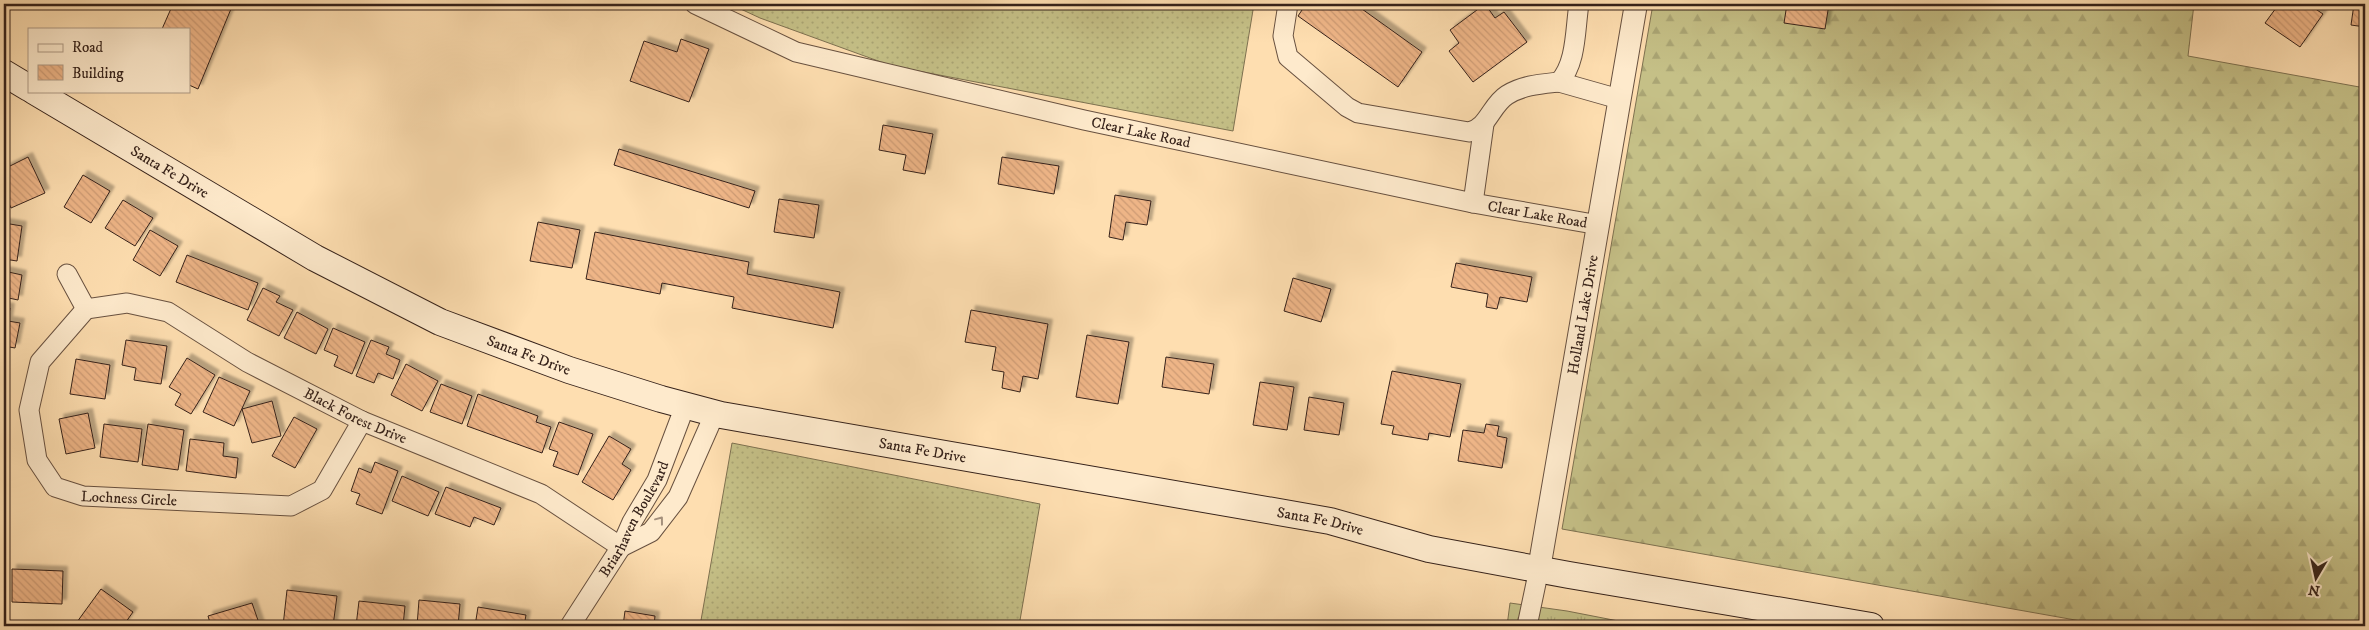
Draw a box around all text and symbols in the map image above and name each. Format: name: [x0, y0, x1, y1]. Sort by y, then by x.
legend: [28, 28, 190, 92]
text: Road: [72, 38, 104, 57]
text: Building: [72, 64, 124, 83]
street label: Clear Lake Road: [1090, 112, 1193, 152]
street label: Santa Fe Drive: [127, 141, 213, 202]
street label: Clear Lake Road: [1486, 196, 1589, 232]
street label: Holland Lake Drive: [1563, 254, 1602, 376]
street label: Santa Fe Drive: [484, 331, 573, 379]
street label: Black Forest Drive: [301, 383, 410, 448]
street label: Santa Fe Drive: [877, 433, 967, 467]
street label: Briarhaven Boulevard: [595, 458, 673, 581]
street label: Lochness Circle: [81, 486, 178, 510]
street label: Santa Fe Drive: [1275, 502, 1366, 540]
one-way arrow: [655, 517, 663, 526]
north arrow: [2292, 552, 2342, 602]
text: N: [2307, 580, 2321, 600]

